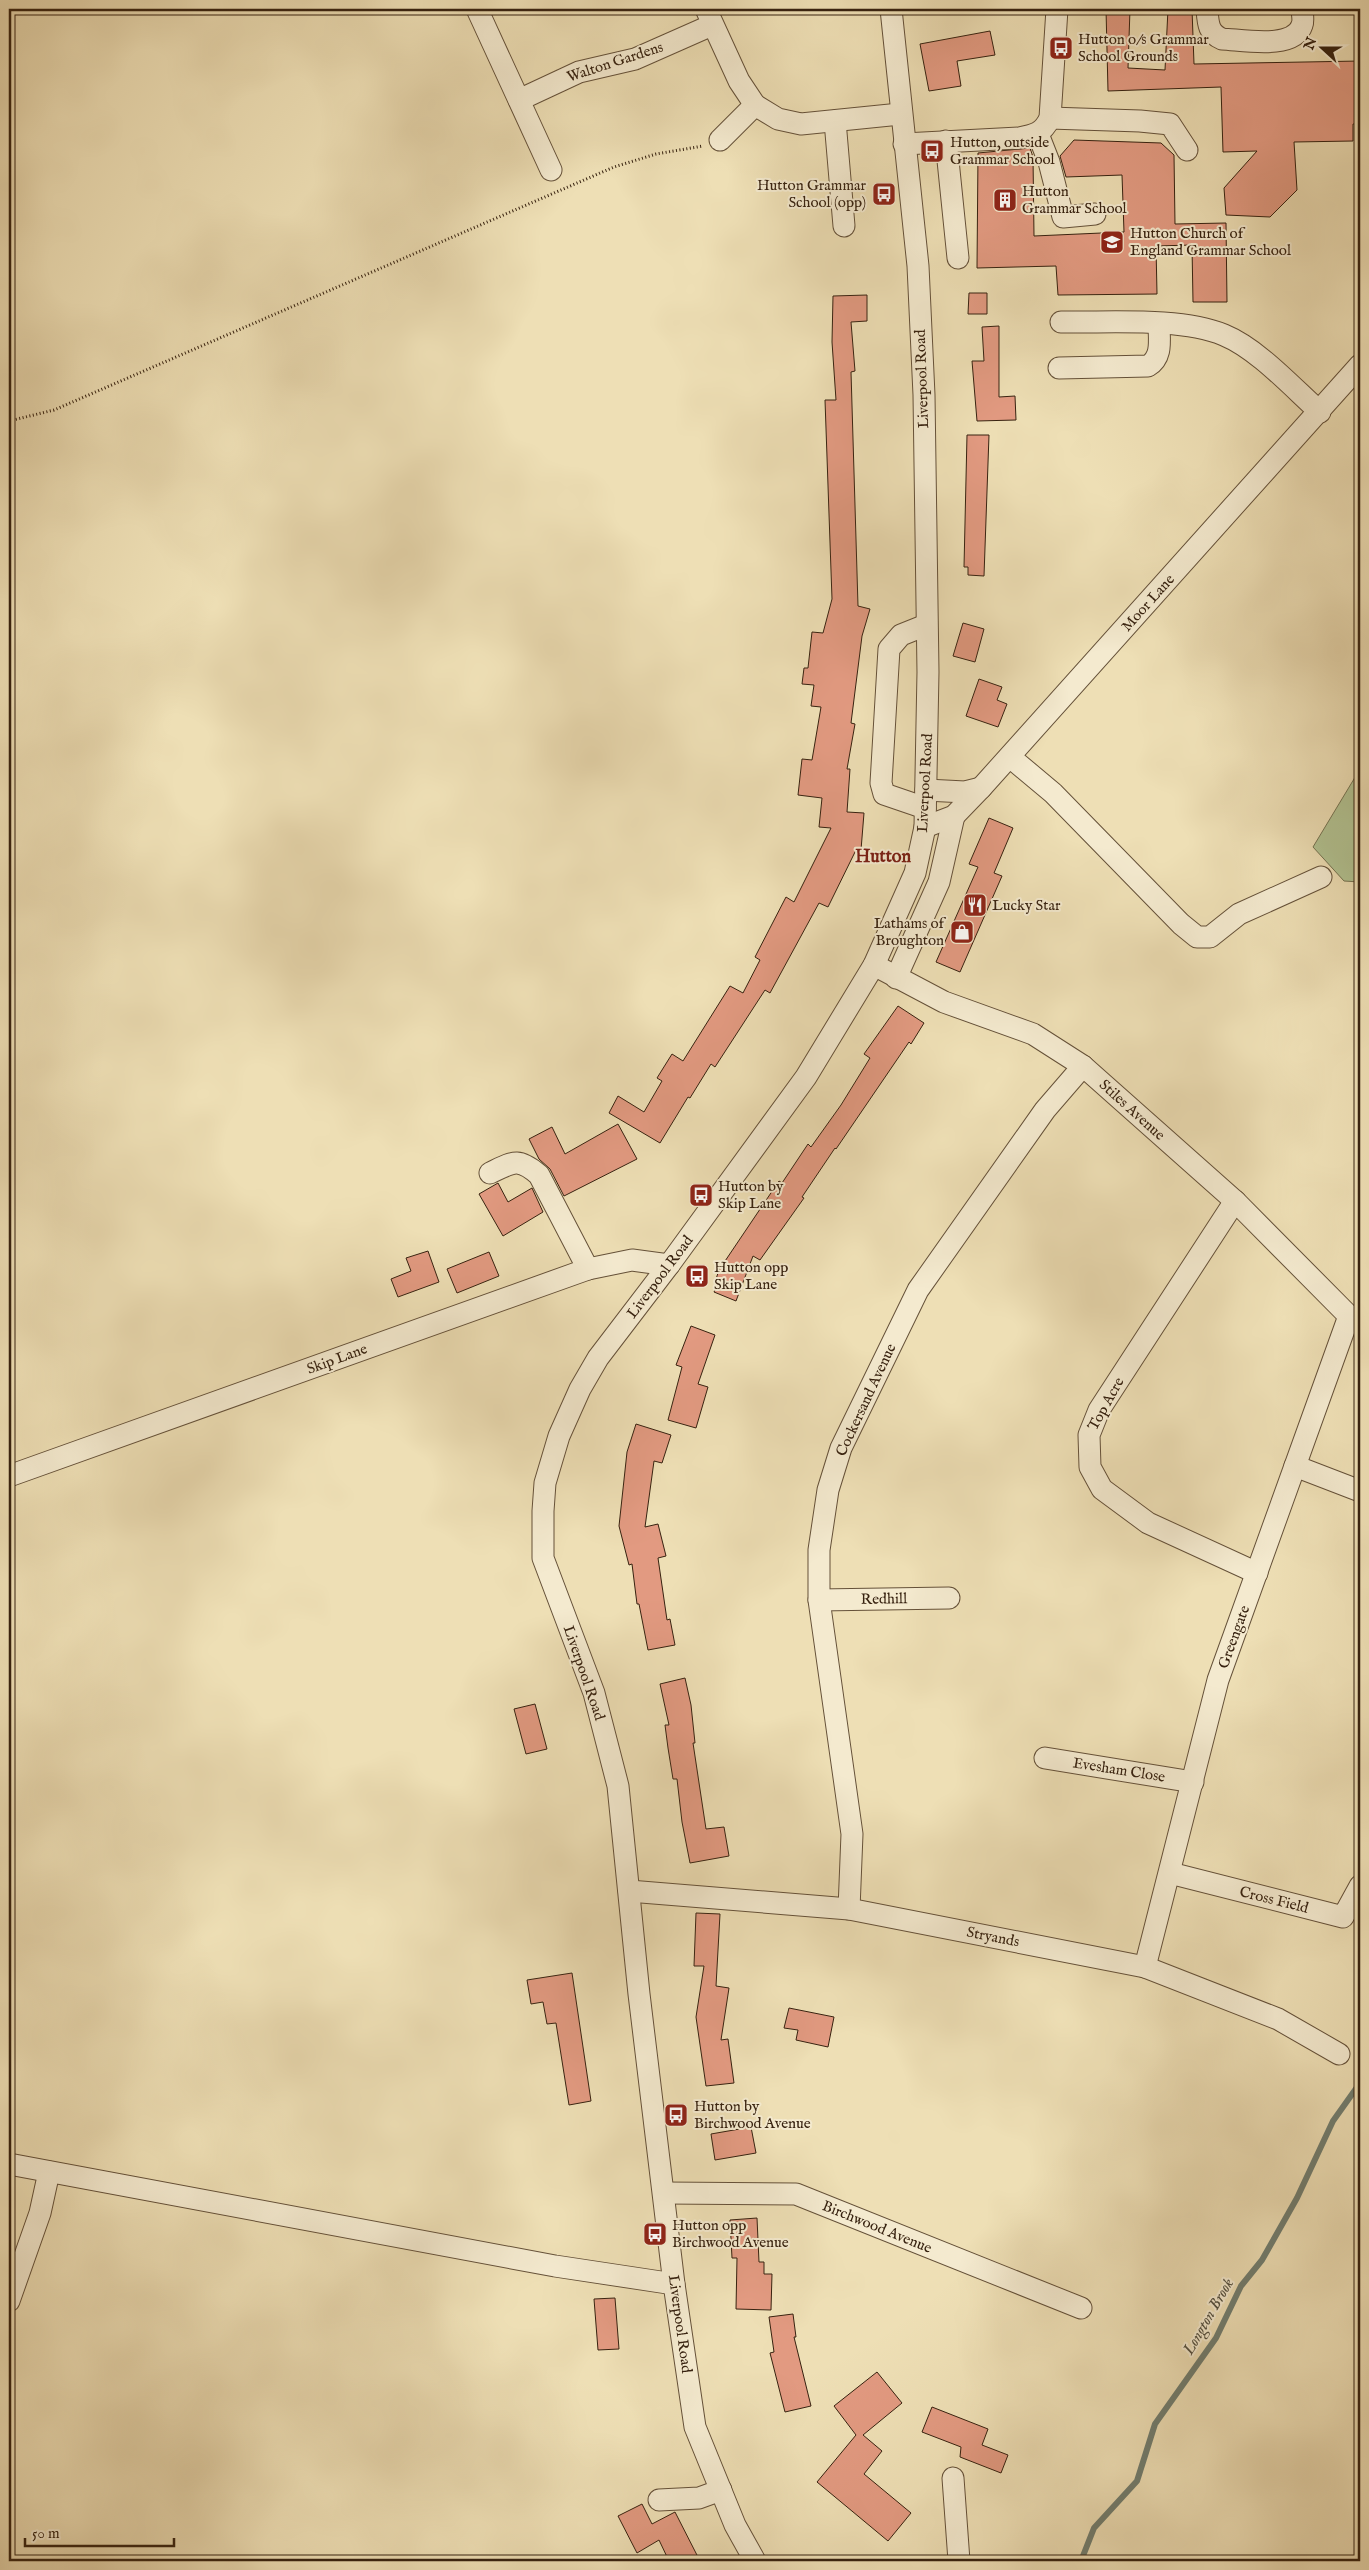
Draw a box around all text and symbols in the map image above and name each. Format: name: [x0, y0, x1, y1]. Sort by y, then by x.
north arrow: [1296, 22, 1346, 72]
place label: Hutton o/s Grammar School Grounds: [1078, 30, 1209, 66]
bus stop icon: Hutton o/s Grammar School Grounds: [1048, 35, 1074, 61]
text: N: [1300, 35, 1321, 54]
street label: Walton Gardens: [564, 37, 666, 87]
place label: Hutton, outside Grammar School: [950, 133, 1056, 169]
bus stop icon: Hutton, outside Grammar School: [919, 138, 945, 164]
place label: Hutton Grammar School (opp): [757, 176, 866, 212]
bus stop icon: Hutton Grammar School (opp): [871, 181, 897, 207]
place label: Hutton Grammar School: [1022, 182, 1128, 218]
building icon: Hutton Grammar School: [992, 187, 1018, 213]
place label: Hutton Church of England Grammar School: [1130, 224, 1292, 260]
school or university icon: Hutton Church of England Grammar School: [1099, 229, 1125, 255]
street label: Liverpool Road: [911, 328, 933, 429]
street label: Moor Lane: [1117, 570, 1179, 636]
street label: Liverpool Road: [913, 732, 937, 833]
district label: Hutton: [855, 846, 911, 869]
restaurant icon: Lucky Star: [962, 892, 988, 918]
place label: Lucky Star: [992, 896, 1061, 915]
place label: Lathams of Broughton: [874, 914, 947, 950]
shop icon: Lathams of Broughton: [949, 919, 975, 945]
street label: Stiles Avenue: [1095, 1075, 1169, 1145]
place label: Hutton by Skip Lane: [718, 1177, 784, 1213]
bus stop icon: Hutton by Skip Lane: [688, 1182, 714, 1208]
street label: Liverpool Road: [623, 1231, 698, 1322]
place label: Hutton opp Skip Lane: [714, 1258, 788, 1294]
bus stop icon: Hutton opp Skip Lane: [684, 1263, 710, 1289]
street label: Skip Lane: [304, 1339, 370, 1379]
street label: Cockersand Avenue: [832, 1340, 901, 1459]
street label: Top Acre: [1084, 1374, 1128, 1434]
street label: Redhill: [861, 1589, 908, 1609]
street label: Greengate: [1214, 1603, 1254, 1671]
street label: Liverpool Road: [559, 1623, 609, 1724]
street label: Evesham Close: [1071, 1753, 1167, 1787]
street label: Cross Field: [1238, 1882, 1311, 1918]
street label: Stryands: [965, 1923, 1021, 1951]
place label: Hutton by Birchwood Avenue: [694, 2097, 811, 2133]
bus stop icon: Hutton by Birchwood Avenue: [663, 2102, 689, 2128]
street label: Birchwood Avenue: [819, 2196, 935, 2258]
place label: Hutton opp Birchwood Avenue: [672, 2216, 789, 2252]
bus stop icon: Hutton opp Birchwood Avenue: [642, 2221, 668, 2247]
street label: Liverpool Road: [664, 2274, 696, 2375]
water label: Longton Brook: [1179, 2275, 1239, 2360]
scale bar: [25, 2515, 174, 2547]
text: 50 m: [32, 2524, 60, 2543]

